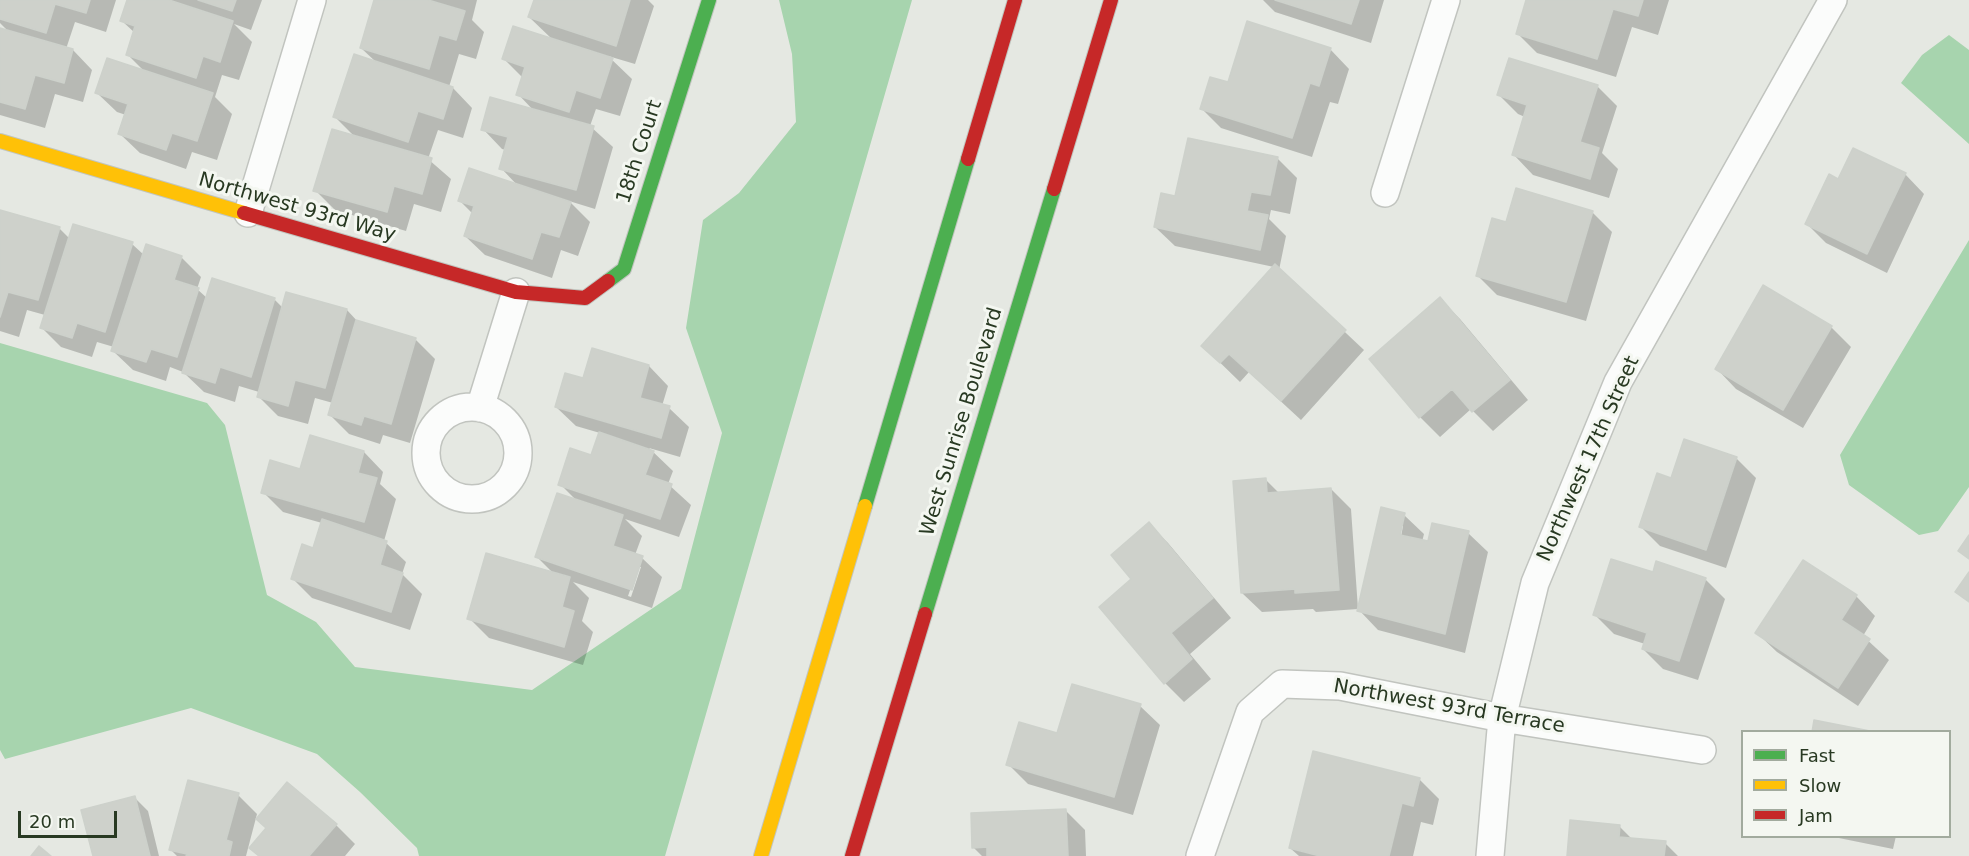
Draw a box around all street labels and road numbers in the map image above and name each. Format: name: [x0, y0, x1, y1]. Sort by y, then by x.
street label: 18th Court: [612, 97, 668, 207]
street label: Northwest 93rd Way: [196, 168, 398, 248]
street label: West Sunrise Boulevard: [916, 305, 1008, 539]
street label: Northwest 17th Street: [1533, 353, 1645, 565]
street label: Northwest 93rd Terrace: [1332, 675, 1566, 739]

